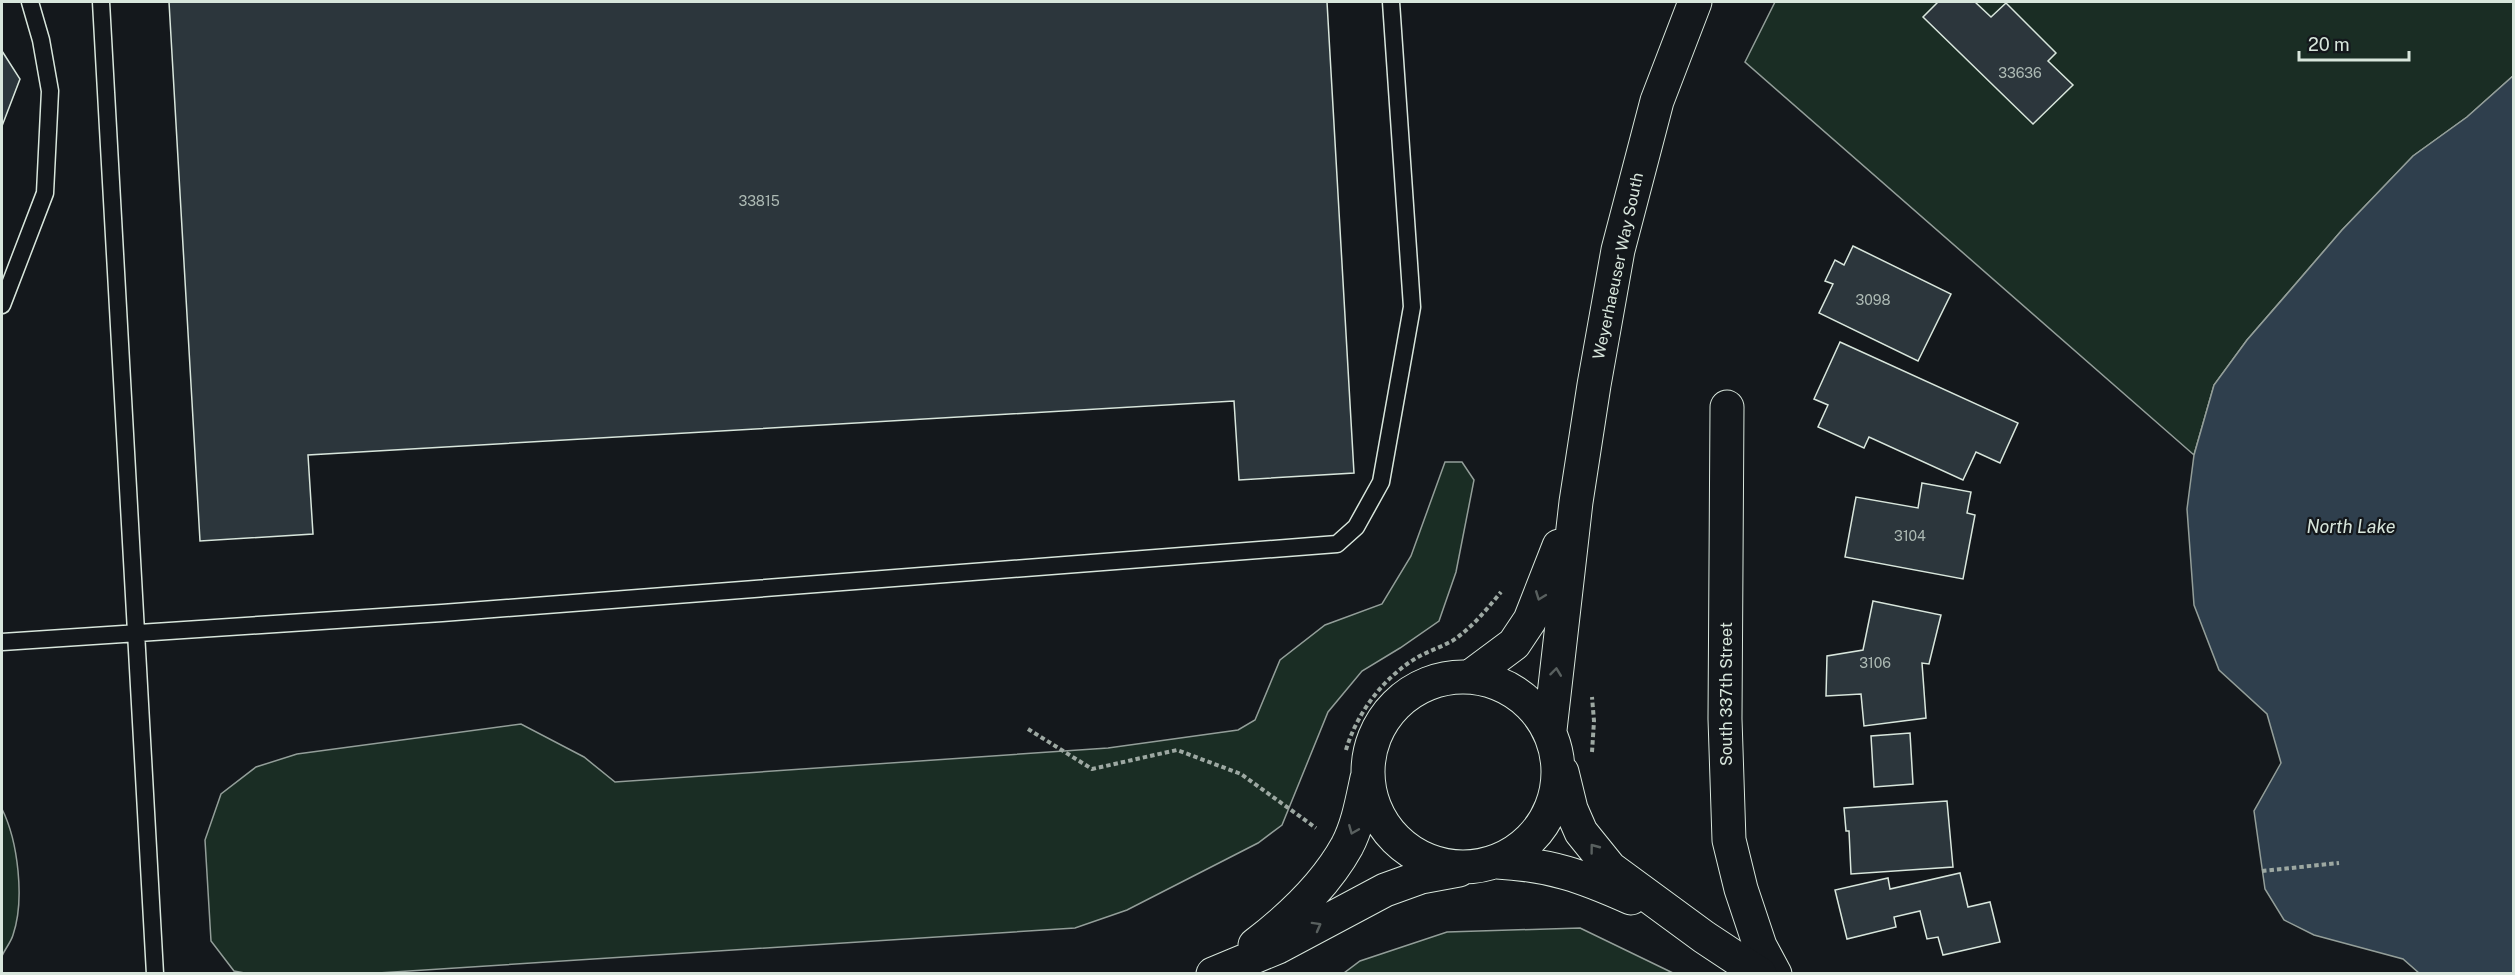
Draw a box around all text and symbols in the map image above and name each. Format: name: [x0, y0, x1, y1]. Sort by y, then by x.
scale bar: [2299, 24, 2408, 62]
text: 20 m: [2308, 34, 2350, 55]
house number: 33636: [1998, 65, 2042, 81]
street label: Weyerhaeuser Way South: [1589, 171, 1647, 361]
house number: 33815: [738, 193, 780, 209]
house number: 3098: [1856, 292, 1890, 308]
water label: North Lake: [2306, 516, 2396, 537]
house number: 3104: [1894, 528, 1926, 544]
one-way arrow: [1534, 590, 1547, 600]
street label: South 337th Street: [1717, 622, 1736, 766]
house number: 3106: [1859, 655, 1891, 671]
one-way arrow: [1549, 667, 1561, 676]
one-way arrow: [1348, 824, 1360, 835]
one-way arrow: [1590, 844, 1601, 855]
one-way arrow: [1311, 922, 1322, 933]

